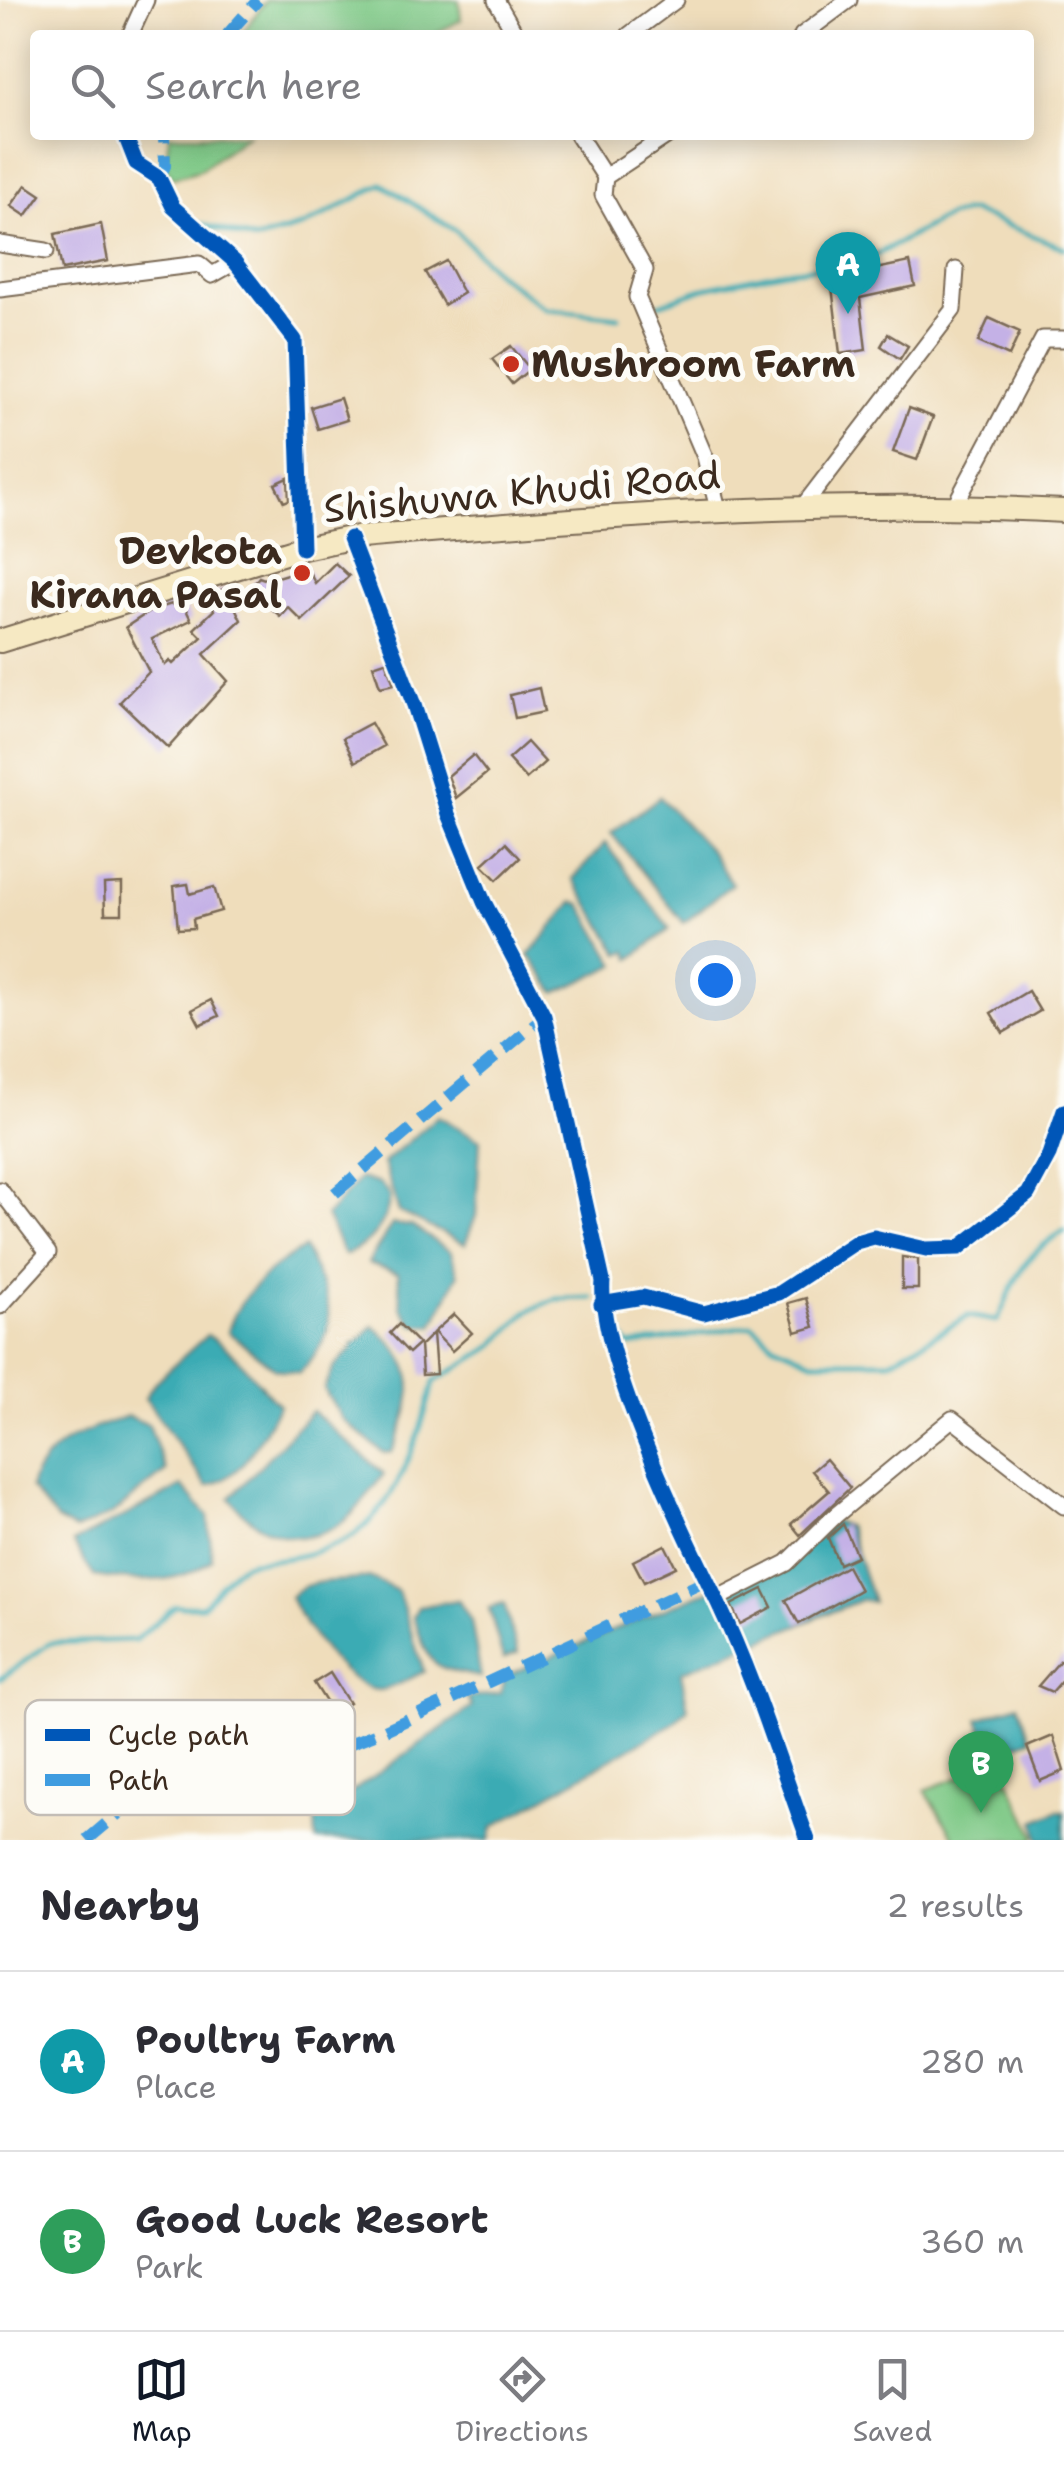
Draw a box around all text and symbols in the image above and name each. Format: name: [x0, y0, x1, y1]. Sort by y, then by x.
search box: [30, 30, 1034, 140]
icon: search: [65, 58, 120, 113]
text: Search here: [145, 60, 362, 111]
pin: A: [816, 232, 880, 314]
place label: Mushroom Farm: [531, 338, 855, 389]
marker: Mushroom Farm: [500, 353, 522, 375]
street label: Shishuwa Khudi Road: [321, 449, 723, 534]
place label: Devkota Kirana Pasal: [29, 525, 282, 620]
marker: Devkota Kirana Pasal: [291, 562, 313, 584]
your location: [690, 955, 741, 1006]
legend: [25, 1700, 355, 1815]
text: Cycle path: [108, 1716, 250, 1754]
pin: B: [948, 1730, 1014, 1813]
text: Path: [108, 1761, 169, 1799]
text: Nearby: [40, 1877, 200, 1933]
text: 2 results: [887, 1884, 1024, 1927]
text: Poultry Farm: [135, 2014, 396, 2065]
text: A: [60, 2040, 85, 2083]
text: 280 m: [920, 2040, 1024, 2083]
text: Place: [135, 2065, 217, 2108]
text: Good Luck Resort: [135, 2194, 489, 2245]
text: B: [63, 2220, 82, 2263]
text: 360 m: [920, 2220, 1024, 2263]
text: Park: [135, 2245, 204, 2288]
tab: Map: [132, 2352, 192, 2450]
tab: Directions: [455, 2352, 589, 2450]
tab: Saved: [853, 2352, 932, 2450]

